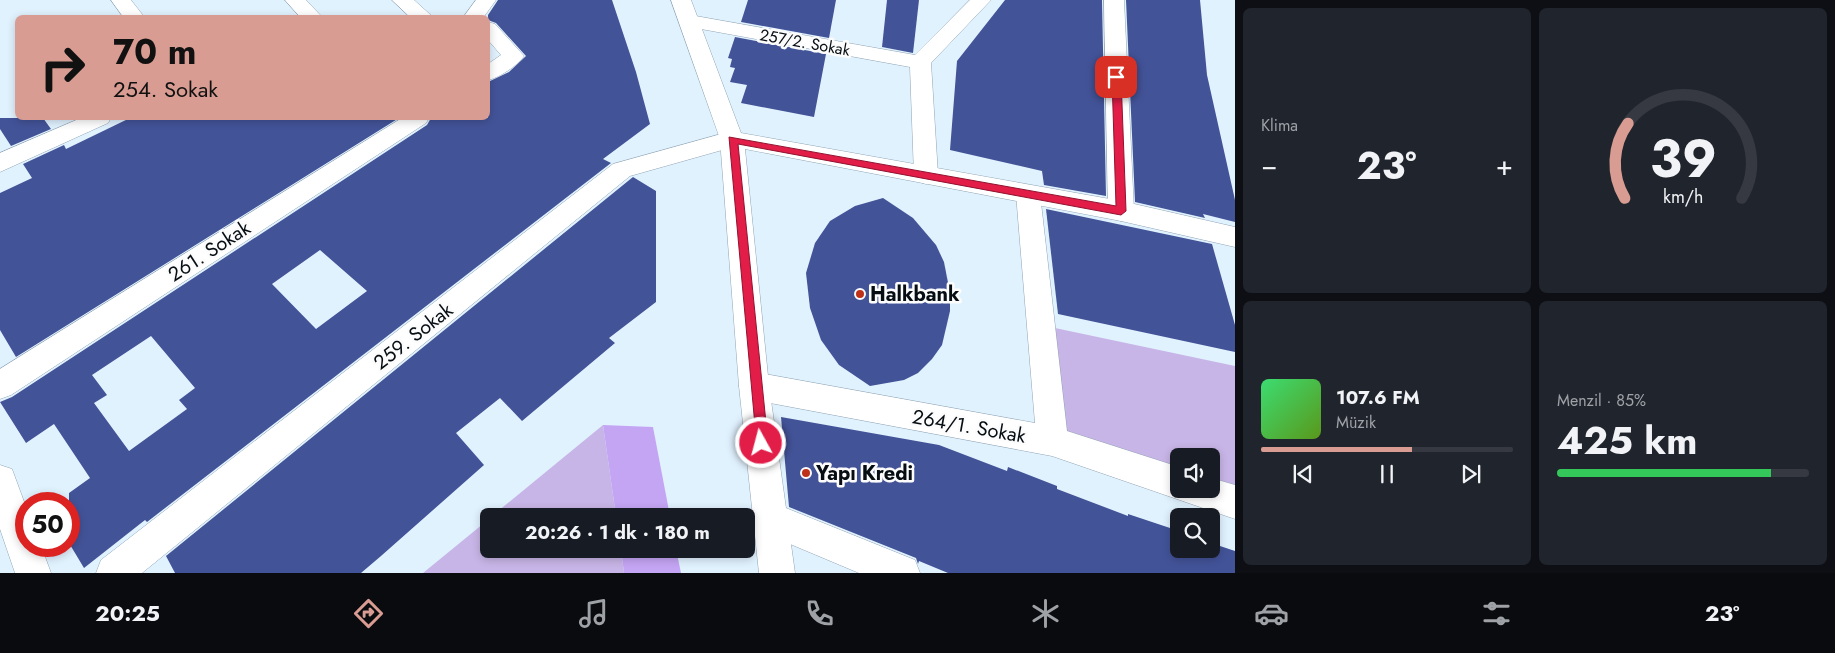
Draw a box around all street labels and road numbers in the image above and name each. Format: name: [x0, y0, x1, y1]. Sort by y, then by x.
street label: 257/2. Sokak: [758, 23, 853, 62]
street label: 261. Sokak: [162, 214, 256, 289]
street label: 259. Sokak: [367, 296, 459, 377]
street label: 264/1. Sokak: [910, 402, 1028, 451]

